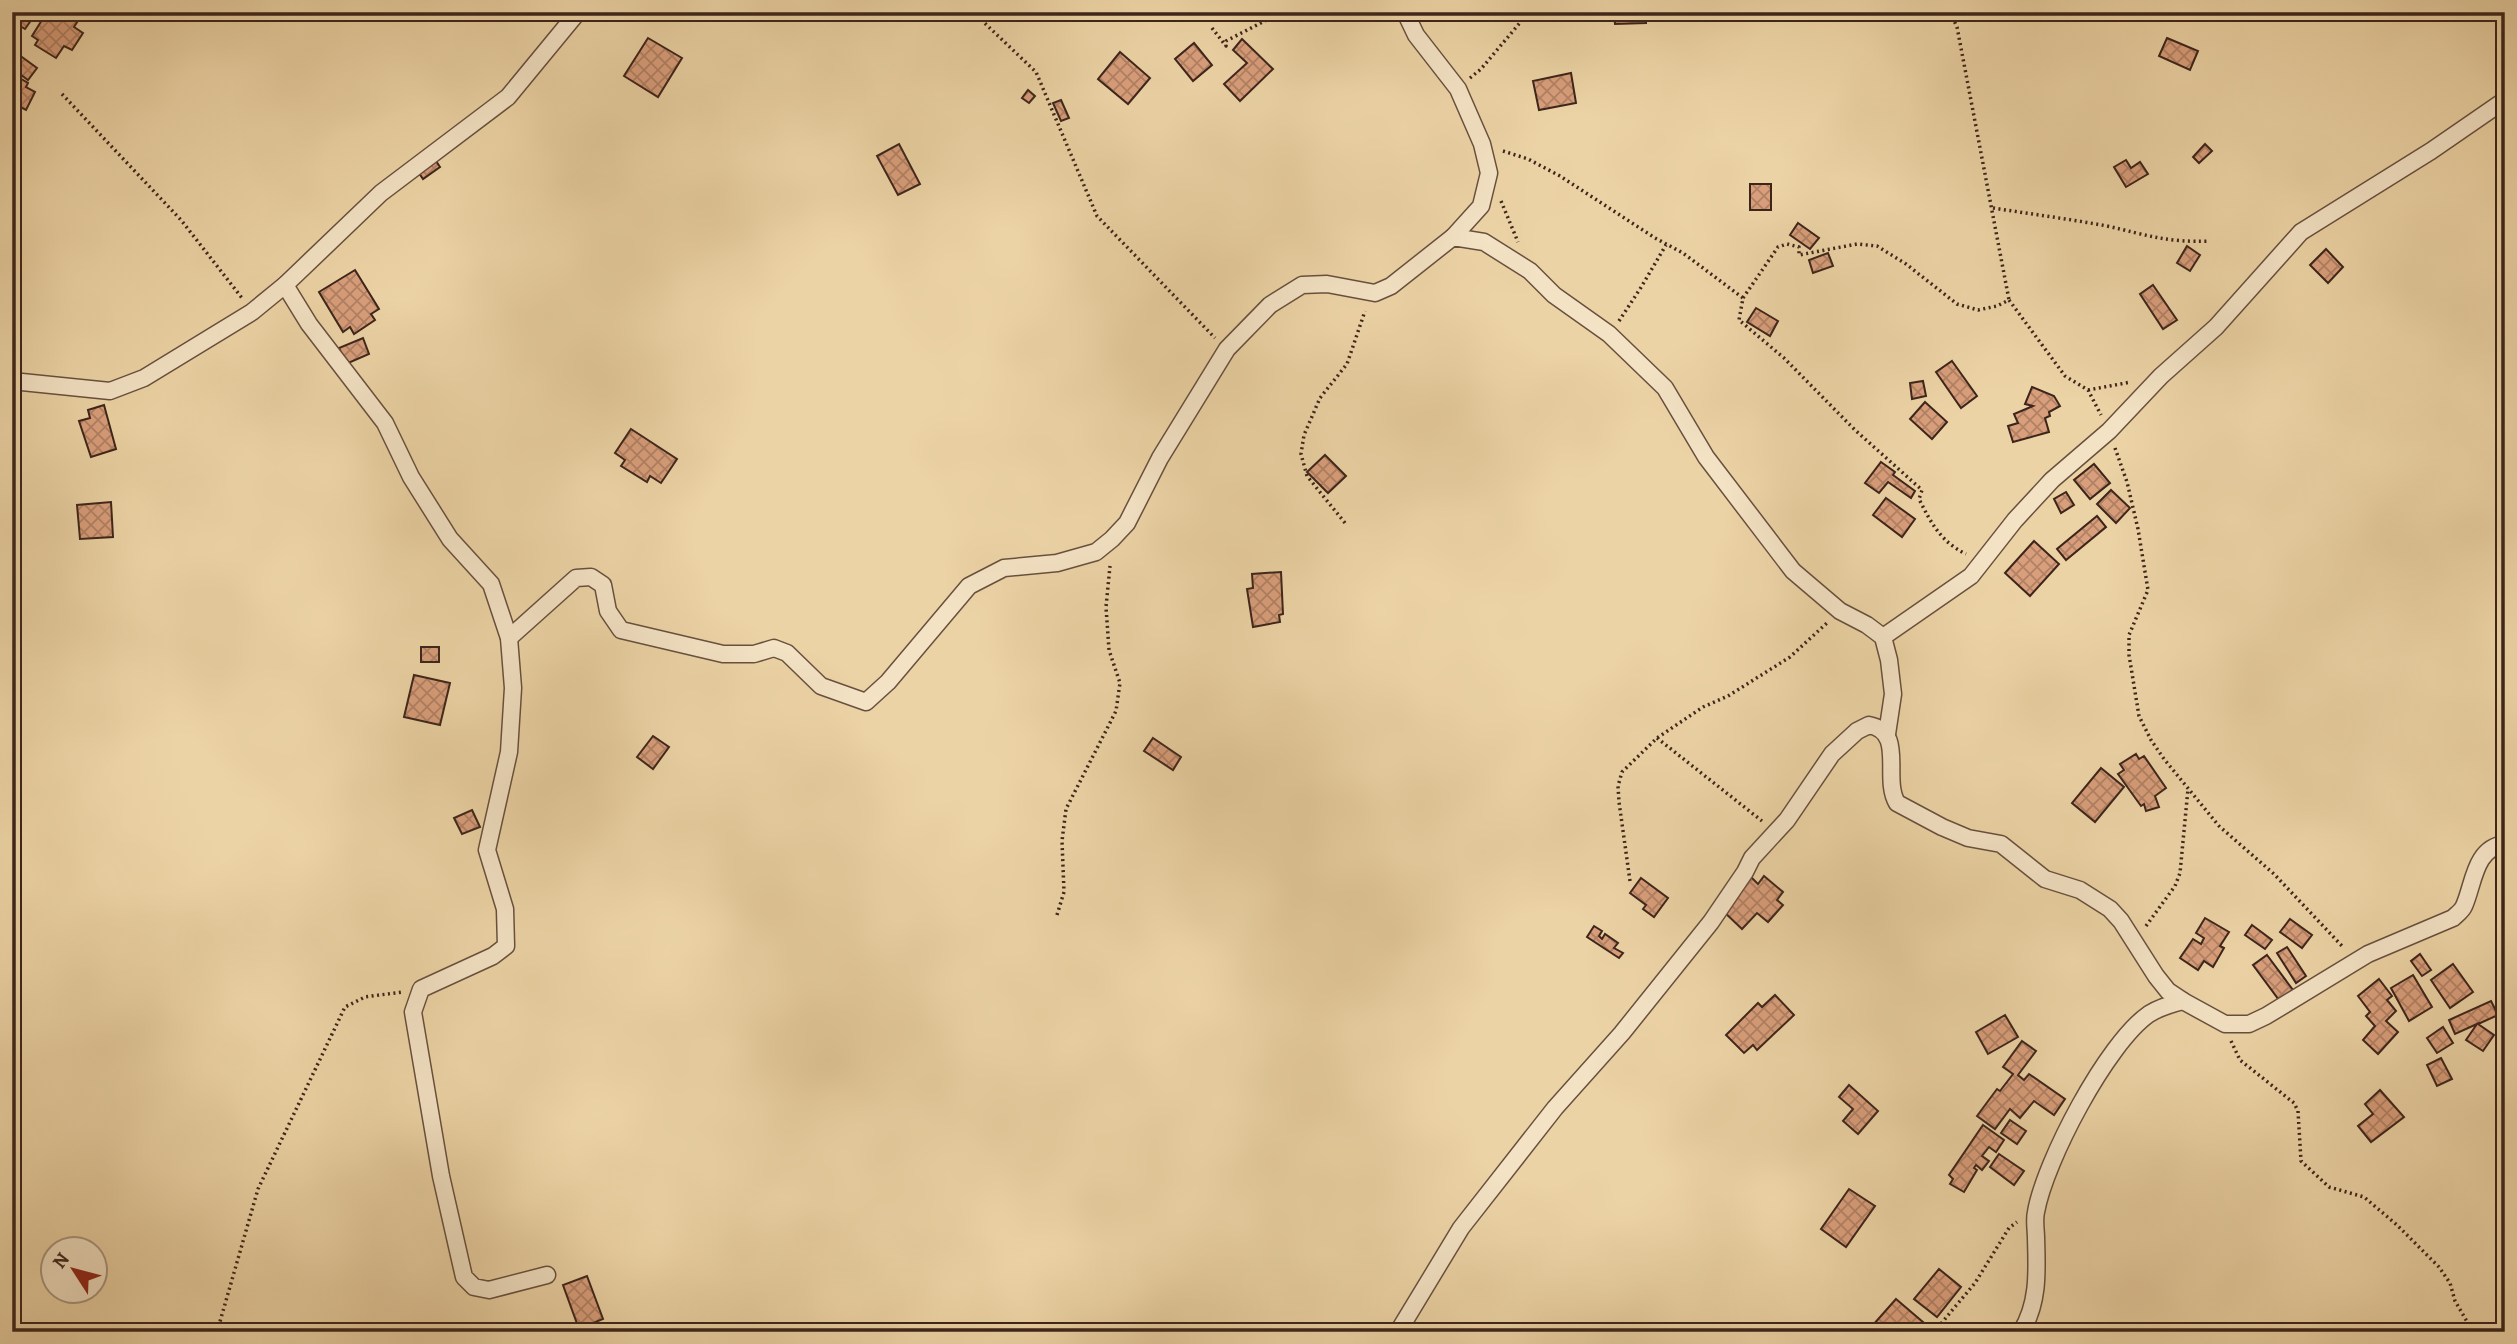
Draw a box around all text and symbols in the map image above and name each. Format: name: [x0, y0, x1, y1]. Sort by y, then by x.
north arrow: [38, 1236, 108, 1306]
text: N: [46, 1247, 76, 1274]

